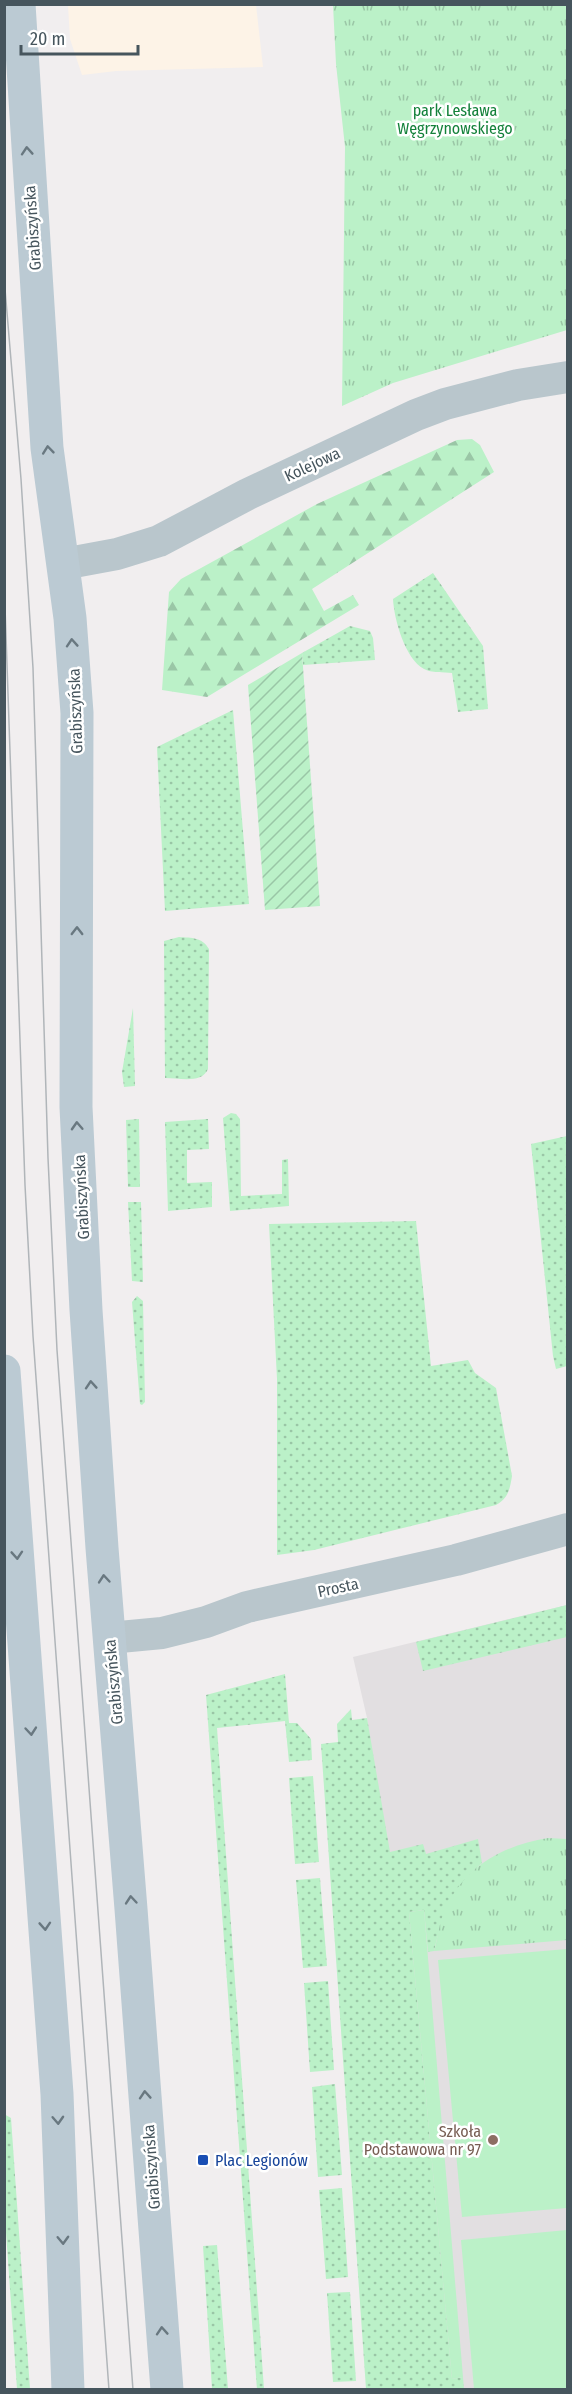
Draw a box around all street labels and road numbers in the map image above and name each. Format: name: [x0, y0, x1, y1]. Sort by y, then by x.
street label: Grabiszyńska: [20, 185, 45, 271]
street label: Kolejowa: [281, 443, 343, 486]
street label: Grabiszyńska: [65, 668, 86, 754]
street label: Grabiszyńska: [70, 1154, 93, 1240]
street label: Prosta: [316, 1574, 360, 1601]
street label: Grabiszyńska: [100, 1639, 127, 1725]
street label: Grabiszyńska: [139, 2124, 164, 2210]

